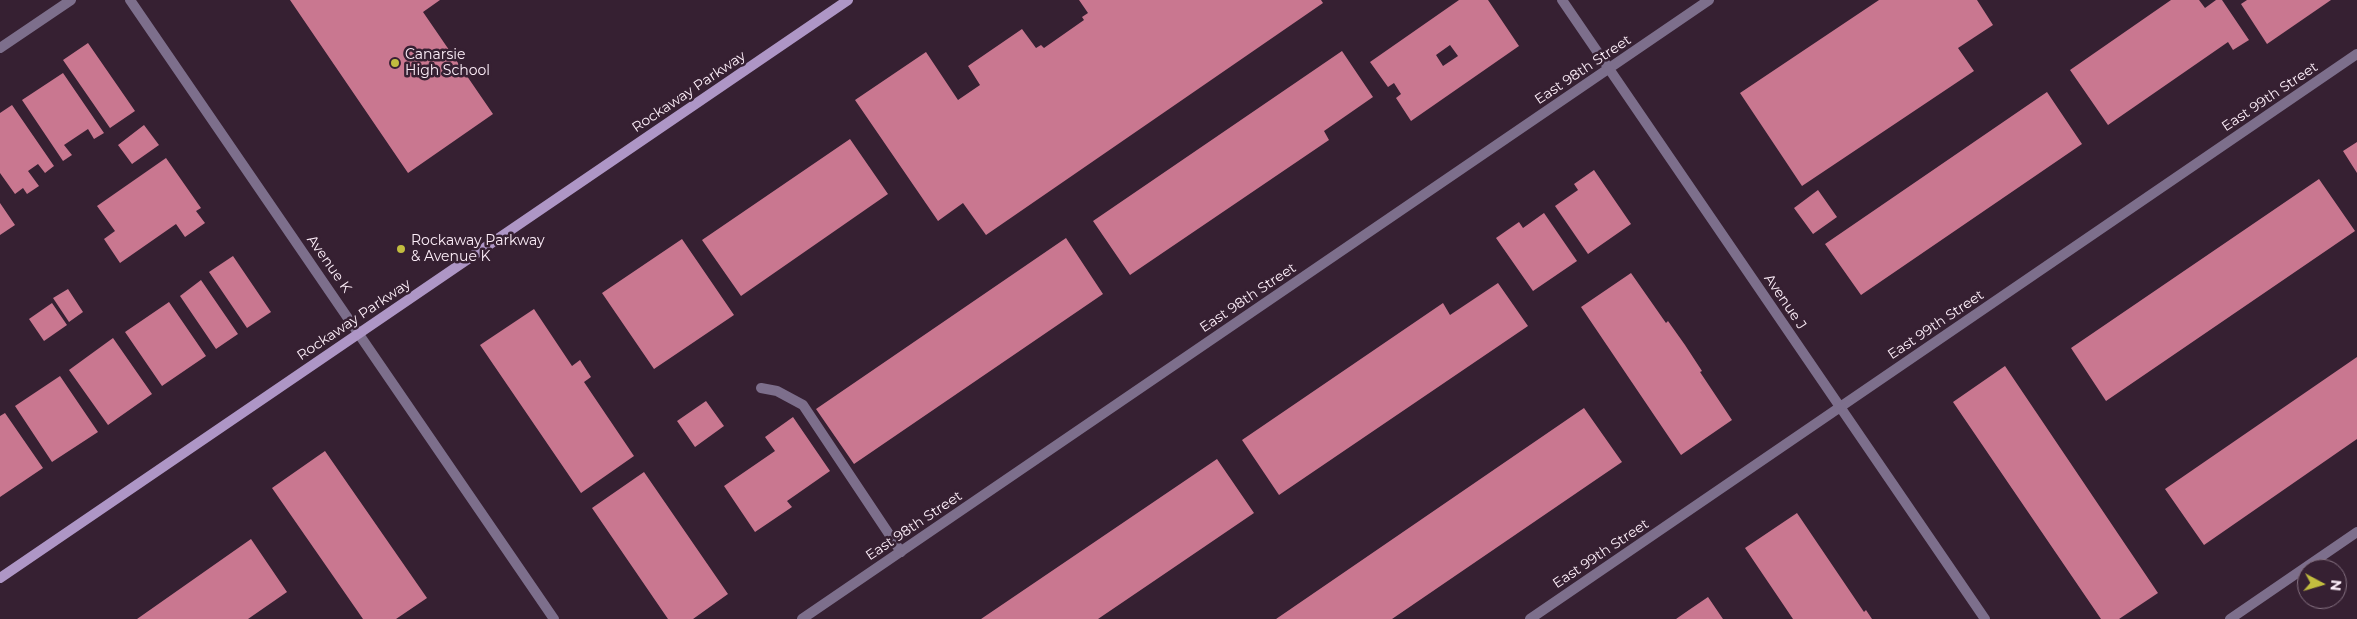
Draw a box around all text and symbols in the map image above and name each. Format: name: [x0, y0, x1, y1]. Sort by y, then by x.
street label: East 98th Street: [1532, 32, 1634, 108]
place label: Canarsie High School: [405, 47, 490, 80]
street label: Rockaway Parkway: [629, 48, 749, 136]
marker: Canarsie High School: [389, 57, 401, 69]
street label: East 99th Street: [2219, 59, 2321, 135]
street label: Avenue K: [303, 232, 355, 296]
place label: Rockaway Parkway & Avenue K: [411, 233, 545, 266]
marker: Rockaway Parkway & Avenue K: [395, 243, 407, 255]
street label: East 98th Street: [1197, 260, 1299, 336]
street label: Avenue J: [1760, 271, 1810, 333]
street label: Rockaway Parkway: [294, 276, 414, 364]
street label: East 99th Street: [1885, 287, 1987, 363]
street label: East 98th Street: [863, 488, 965, 564]
street label: East 99th Street: [1550, 516, 1652, 592]
north arrow: [2297, 559, 2347, 609]
text: N: [2326, 579, 2345, 592]

